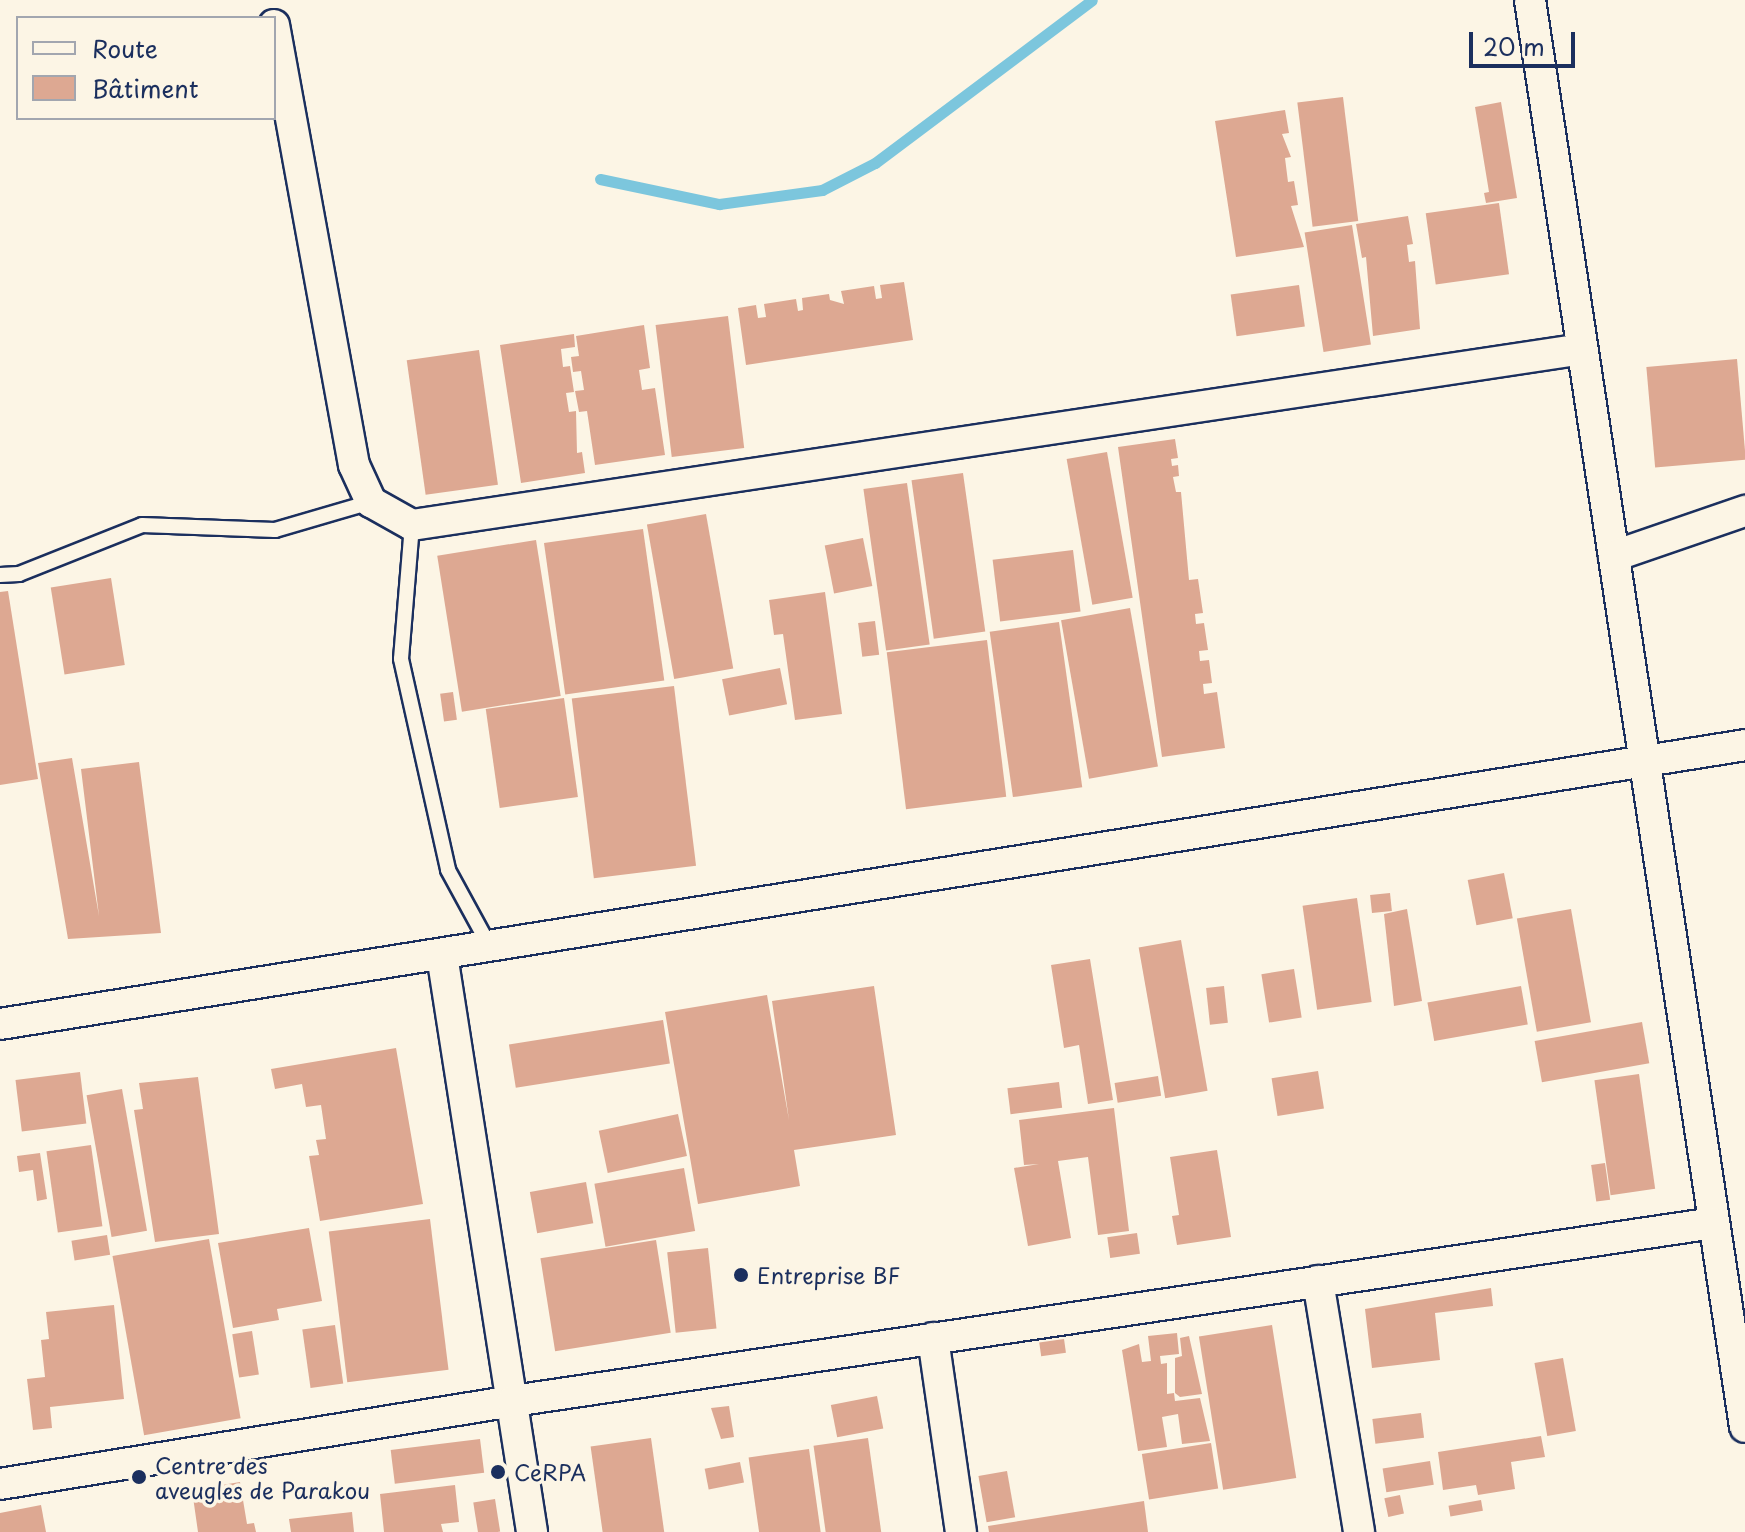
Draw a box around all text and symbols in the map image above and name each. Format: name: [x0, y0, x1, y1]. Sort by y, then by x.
legend: [16, 16, 276, 120]
scale bar: [1473, 16, 1579, 66]
text: 20 m: [1483, 28, 1545, 64]
text: Route: [92, 30, 158, 66]
text: Bâtiment: [92, 70, 199, 106]
place label: Entreprise BF: [757, 1262, 899, 1288]
marker: Entreprise BF: [732, 1266, 750, 1284]
place label: Centre des aveugles de Parakou: [155, 1451, 371, 1502]
place label: CeRPA: [514, 1459, 586, 1485]
marker: CeRPA: [489, 1463, 507, 1481]
marker: Centre des aveugles de Parakou: [130, 1468, 148, 1486]

